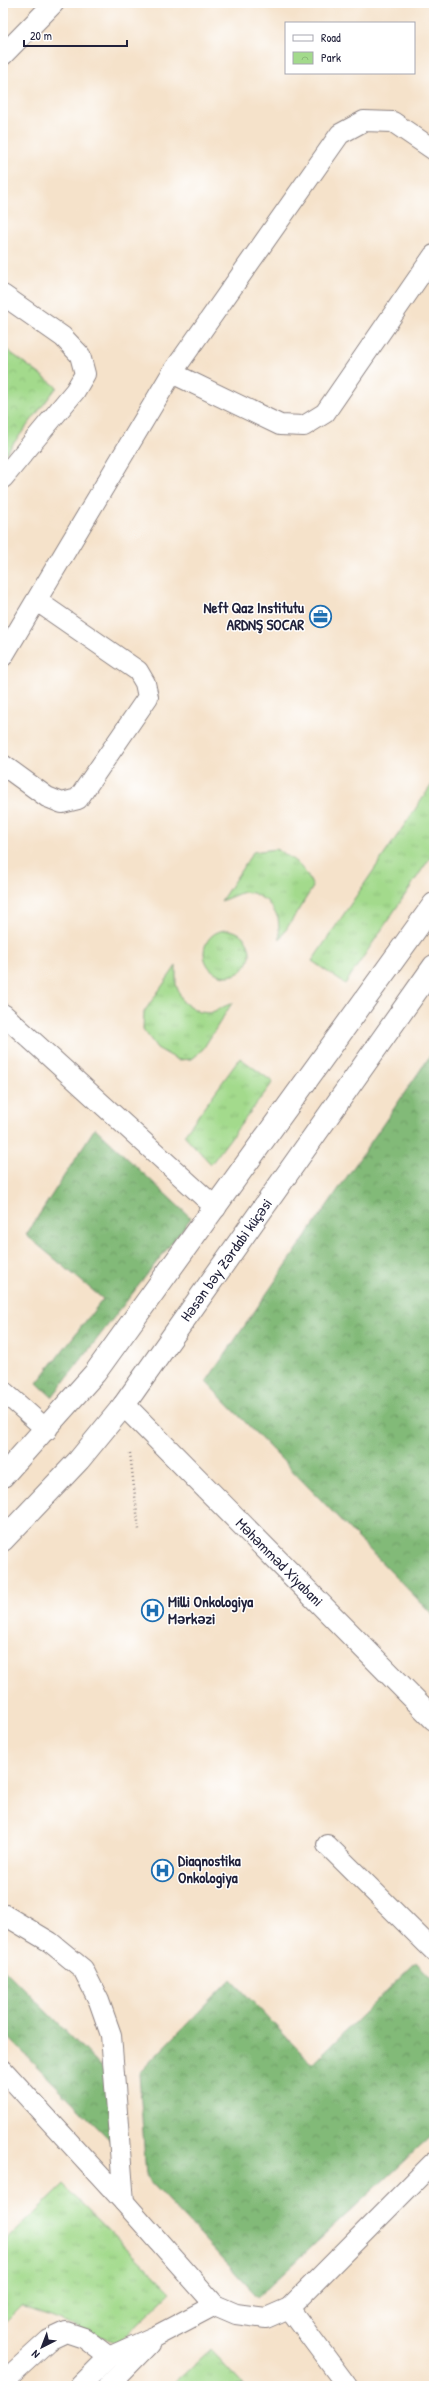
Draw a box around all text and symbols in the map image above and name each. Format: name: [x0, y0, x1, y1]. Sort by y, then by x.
scale bar: [24, 22, 127, 48]
legend: [285, 22, 415, 74]
text: 20 m: [30, 27, 52, 44]
text: Road: [321, 29, 341, 46]
text: Park: [321, 49, 341, 66]
place label: Neft Qaz Institutu ARDNŞ SOCAR: [204, 597, 305, 635]
office icon: Neft Qaz Institutu ARDNŞ SOCAR: [307, 604, 333, 630]
street label: Həsən bəy Zərdabi küçəsi: [175, 1194, 277, 1325]
street label: Məhəmməd Xiyabani: [231, 1513, 328, 1611]
place label: Milli Onkologiya Mərkəzi: [168, 1591, 253, 1629]
hospital icon: Milli Onkologiya Mərkəzi: [139, 1598, 165, 1624]
place label: Diaqnostika Onkologiya: [178, 1850, 241, 1889]
hospital icon: Diaqnostika Onkologiya: [149, 1857, 175, 1883]
north arrow: [22, 2327, 62, 2367]
text: N: [28, 2347, 42, 2362]

